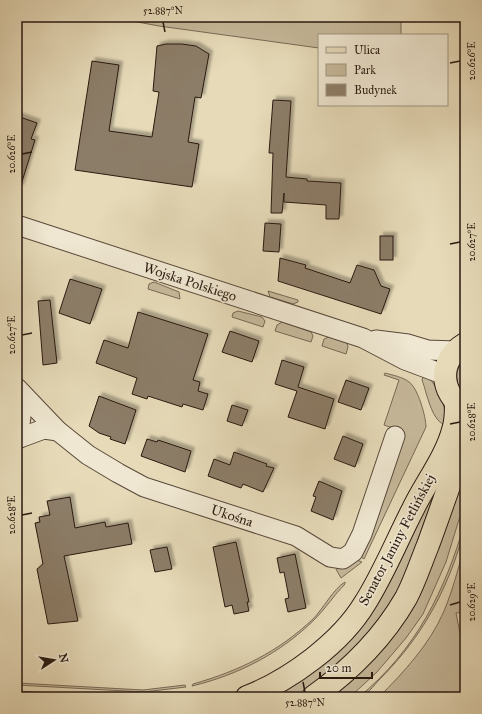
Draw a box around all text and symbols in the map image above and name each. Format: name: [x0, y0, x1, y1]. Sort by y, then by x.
text: 52.887°N: [143, 5, 183, 17]
legend: [318, 34, 448, 106]
text: 20.626°E: [466, 42, 478, 80]
text: Ulica: [354, 43, 381, 57]
text: Park: [354, 63, 376, 77]
text: Budynek: [354, 83, 397, 97]
text: 20.626°E: [6, 135, 18, 173]
text: 20.627°E: [466, 223, 478, 261]
street label: Wojska Polskiego: [141, 259, 239, 305]
text: 20.627°E: [6, 316, 18, 354]
text: 20.628°E: [466, 403, 478, 442]
street label: Senator Janiny Fetlińskiej: [355, 471, 440, 609]
text: 20.628°E: [6, 496, 18, 535]
street label: Ukośna: [209, 501, 255, 531]
text: 20.629°E: [466, 582, 478, 622]
north arrow: [34, 640, 74, 680]
text: N: [56, 652, 71, 665]
scale bar: [320, 654, 372, 680]
text: 20 m: [326, 661, 352, 675]
text: 52.887°N: [285, 697, 325, 709]

